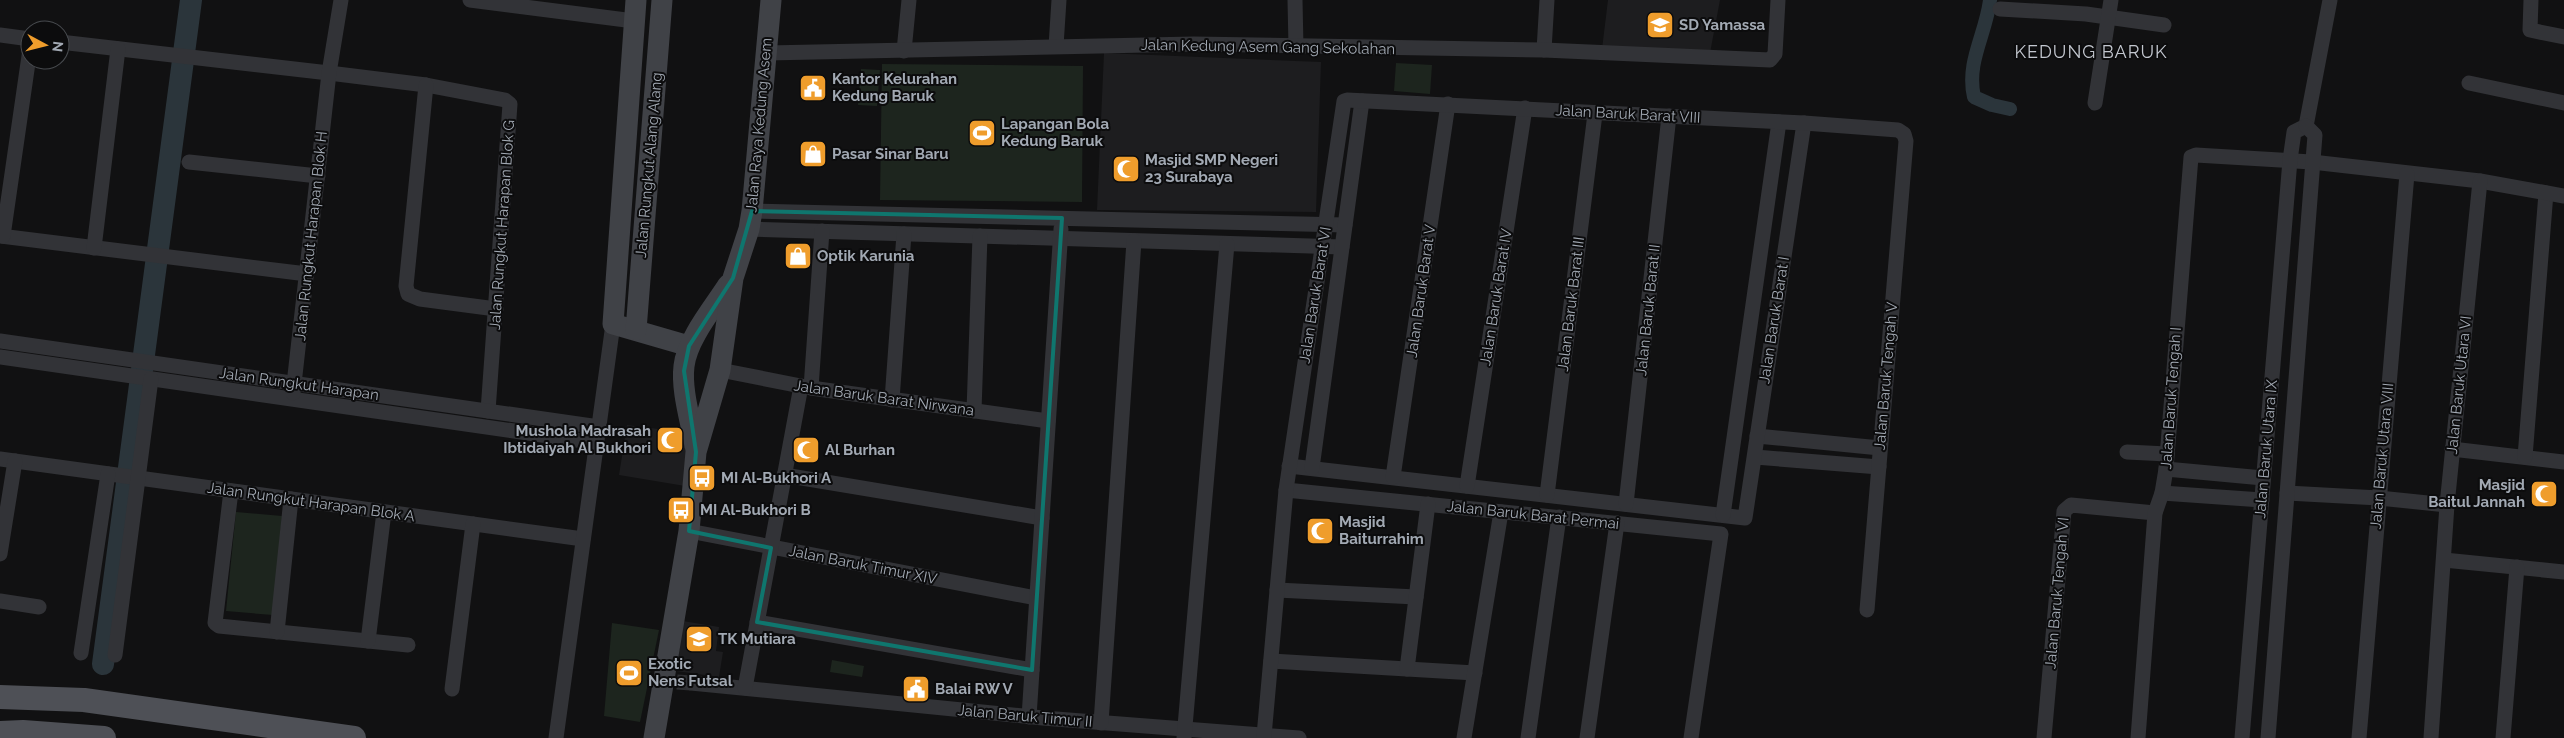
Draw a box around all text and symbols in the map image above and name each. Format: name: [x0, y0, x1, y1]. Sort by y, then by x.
school or university icon: SD Yamassa: [1645, 10, 1675, 40]
place label: SD Yamassa: [1679, 16, 1766, 34]
north arrow: [20, 20, 70, 70]
street label: Jalan Kedung Asem Gang Sekolahan: [1141, 36, 1395, 58]
street label: Jalan Raya Kedung Asem: [742, 37, 776, 213]
text: N: [49, 40, 66, 53]
district label: KEDUNG BARUK: [2014, 41, 2168, 62]
place label: Kantor Kelurahan Kedung Baruk: [832, 70, 957, 105]
street label: Jalan Rungkut Alang Alang: [632, 72, 666, 258]
public building icon: Kantor Kelurahan Kedung Baruk: [798, 73, 828, 103]
street label: Jalan Baruk Barat VIII: [1555, 101, 1701, 127]
place label: Lapangan Bola Kedung Baruk: [1001, 115, 1109, 150]
sports icon: Lapangan Bola Kedung Baruk: [967, 118, 997, 148]
street label: Jalan Rungkut Harapan Blok G: [486, 119, 518, 331]
street label: Jalan Rungkut Harapan Blok H: [291, 130, 331, 342]
shop icon: Pasar Sinar Baru: [798, 139, 828, 169]
place label: Pasar Sinar Baru: [832, 145, 949, 163]
place label: Masjid SMP Negeri 23 Surabaya: [1145, 151, 1278, 186]
mosque icon: Masjid SMP Negeri 23 Surabaya: [1111, 154, 1141, 184]
street label: Jalan Baruk Barat V: [1403, 223, 1439, 359]
street label: Jalan Baruk Barat VI: [1295, 225, 1335, 365]
street label: Jalan Baruk Barat IV: [1476, 227, 1516, 367]
street label: Jalan Baruk Barat III: [1554, 236, 1588, 372]
shop icon: Optik Karunia: [783, 241, 813, 271]
street label: Jalan Baruk Barat II: [1632, 243, 1664, 377]
place label: Optik Karunia: [817, 247, 915, 265]
street label: Jalan Baruk Barat I: [1755, 255, 1793, 385]
street label: Jalan Baruk Tengah V: [1871, 301, 1901, 451]
street label: Jalan Baruk Utara VI: [2443, 315, 2475, 455]
street label: Jalan Baruk Tengah I: [2157, 326, 2185, 470]
street label: Jalan Rungkut Harapan: [218, 364, 380, 404]
street label: Jalan Baruk Barat Nirwana: [793, 376, 975, 420]
street label: Jalan Baruk Utara IX: [2251, 378, 2281, 519]
street label: Jalan Baruk Utara VIII: [2367, 382, 2397, 530]
place label: Mushola Madrasah Ibtidaiyah Al Bukhori: [503, 422, 651, 457]
mosque icon: Mushola Madrasah Ibtidaiyah Al Bukhori: [655, 425, 685, 455]
mosque icon: Al Burhan: [791, 435, 821, 465]
place label: Al Burhan: [825, 441, 895, 459]
bus stop icon: MI Al-Bukhori A: [687, 463, 717, 493]
place label: MI Al-Bukhori A: [721, 469, 832, 487]
place label: Masjid Baitul Jannah: [2428, 476, 2525, 511]
street label: Jalan Rungkut Harapan Blok A: [206, 479, 416, 525]
mosque icon: Masjid Baitul Jannah: [2529, 479, 2559, 509]
bus stop icon: MI Al-Bukhori B: [666, 495, 696, 525]
street label: Jalan Baruk Barat Permai: [1446, 497, 1620, 533]
place label: MI Al-Bukhori B: [700, 501, 811, 519]
place label: Masjid Baiturrahim: [1339, 513, 1424, 548]
mosque icon: Masjid Baiturrahim: [1305, 516, 1335, 546]
street label: Jalan Baruk Tengah VI: [2041, 516, 2073, 670]
street label: Jalan Baruk Timur XIV: [787, 542, 939, 588]
school or university icon: TK Mutiara: [684, 624, 714, 654]
place label: TK Mutiara: [718, 630, 796, 648]
place label: Exotic Nens Futsal: [648, 655, 733, 690]
sports icon: Exotic Nens Futsal: [614, 658, 644, 688]
public building icon: Balai RW V: [901, 674, 931, 704]
place label: Balai RW V: [935, 680, 1014, 698]
street label: Jalan Baruk Timur II: [957, 701, 1093, 731]

